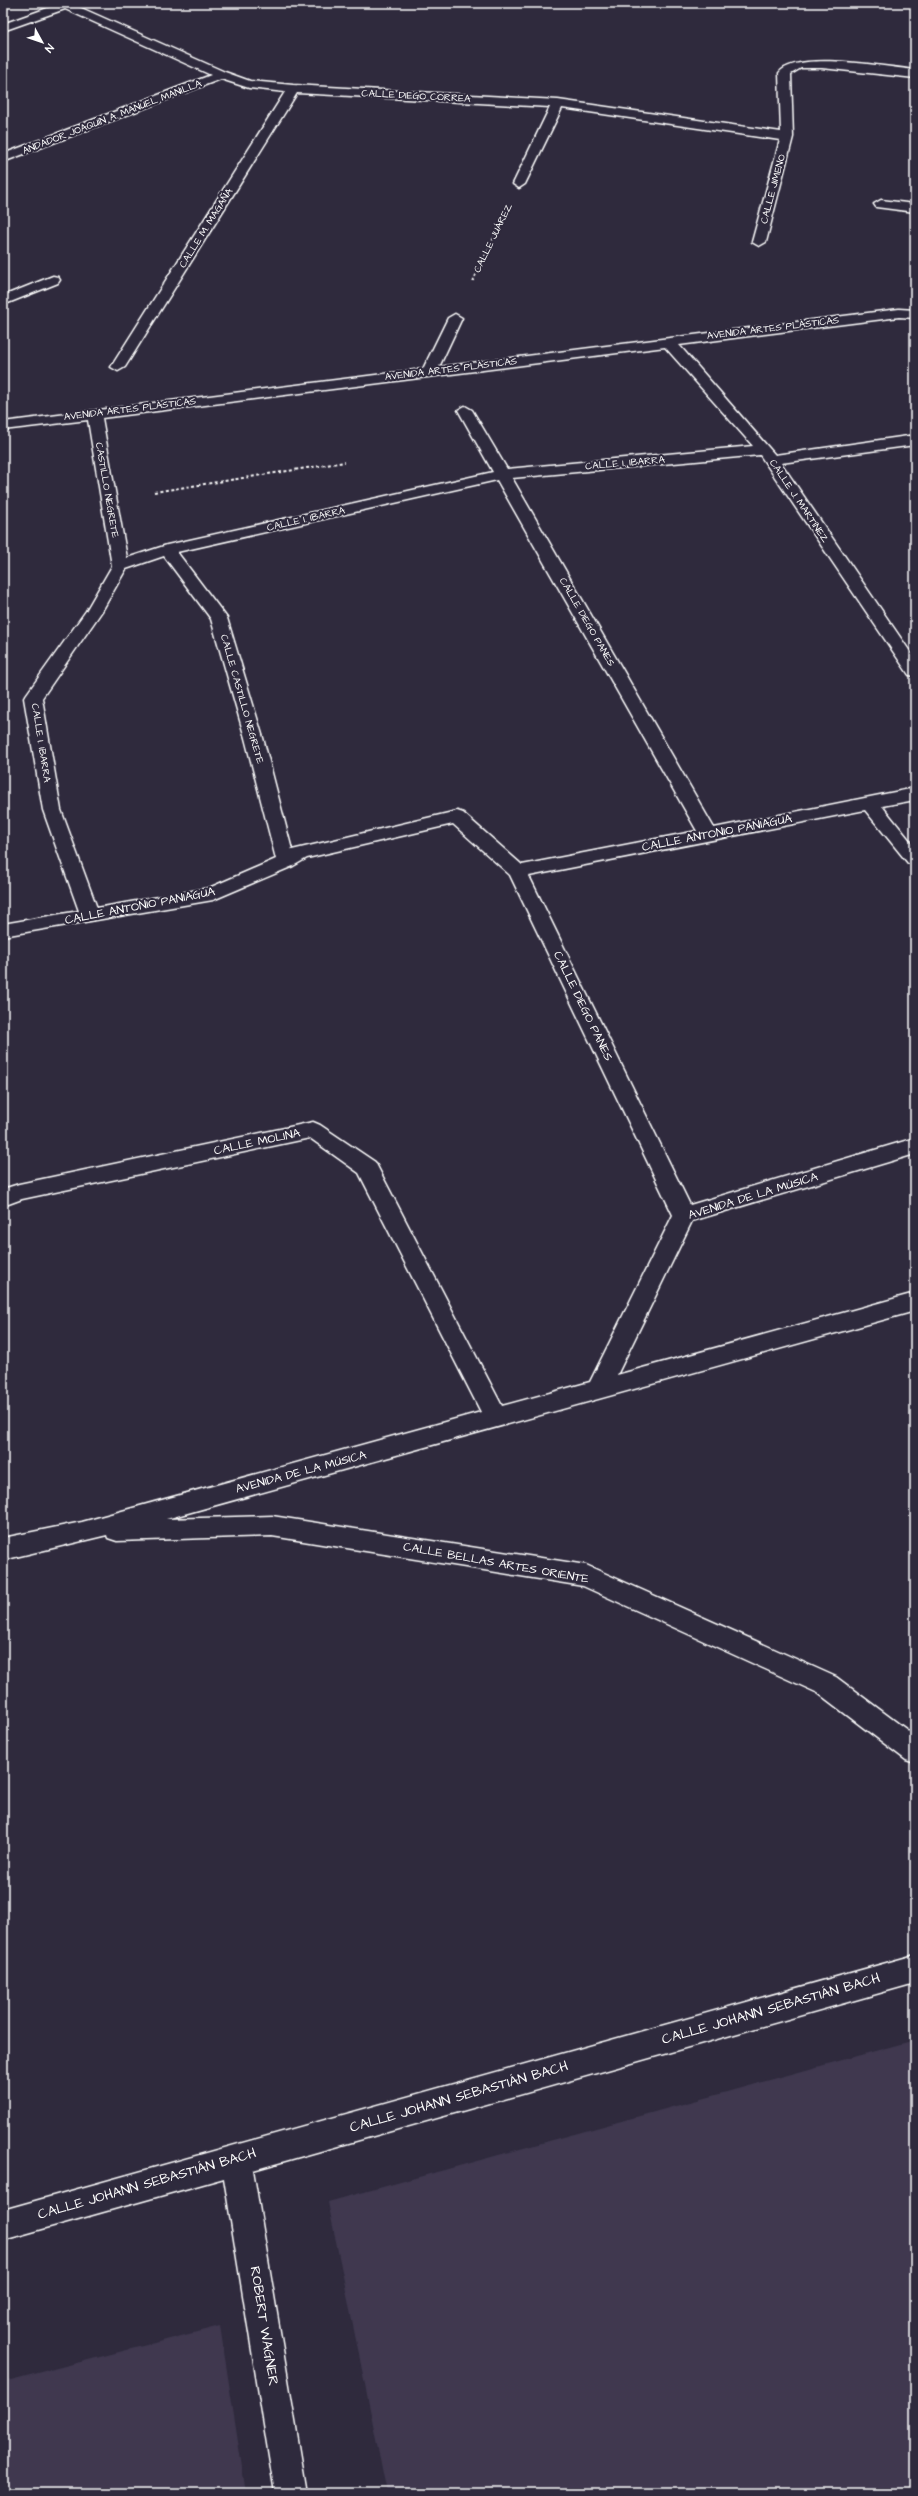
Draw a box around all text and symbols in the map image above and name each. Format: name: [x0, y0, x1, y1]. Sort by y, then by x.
north arrow: [22, 22, 62, 62]
text: N: [41, 41, 57, 56]
street label: ANDADOR JOAQUÍN A. MANUEL MANILLA: [20, 76, 204, 158]
street label: CALLE DIEGO CORREA: [361, 86, 471, 106]
street label: CALLE JIMENO: [757, 153, 789, 225]
street label: CALLE M. MAGAÑA: [175, 184, 237, 271]
street label: CALLE JUÁREZ: [470, 201, 516, 275]
street label: AVENIDA ARTES PLÁSTICAS: [706, 313, 841, 343]
street label: AVENIDA ARTES PLÁSTICAS: [384, 354, 519, 384]
street label: AVENIDA ARTES PLÁSTICAS: [63, 394, 198, 424]
street label: CASTILLO NEGRETE: [92, 441, 122, 539]
street label: CALLE I. IBARRA: [585, 452, 666, 473]
street label: CALLE J. MARTÍNEZ: [766, 457, 832, 545]
street label: CALLE I. IBARRA: [266, 503, 347, 535]
street label: CALLE DIEGO PANES: [556, 575, 618, 669]
street label: CALLE CASTILLO NEGRETE: [217, 633, 267, 765]
street label: CALLE I. IBARRA: [28, 702, 54, 784]
street label: CALLE ANTONIO PANIAGUA: [640, 810, 794, 856]
street label: CALLE ANTONIO PANIAGUA: [63, 883, 217, 929]
street label: CALLE DIEGO PANES: [549, 948, 617, 1064]
street label: CALLE MOLINA: [212, 1124, 302, 1159]
street label: AVENIDA DE LA MÚSICA: [686, 1168, 820, 1224]
street label: AVENIDA DE LA MÚSICA: [234, 1446, 369, 1498]
street label: CALLE BELLAS ARTES ORIENTE: [402, 1538, 590, 1588]
street label: CALLE JOHANN SEBASTIÁN BACH: [659, 1968, 883, 2050]
street label: CALLE JOHANN SEBASTIÁN BACH: [347, 2056, 571, 2138]
street label: CALLE JOHANN SEBASTIÁN BACH: [35, 2143, 259, 2225]
street label: ROBERT WAGNER: [245, 2265, 283, 2387]

